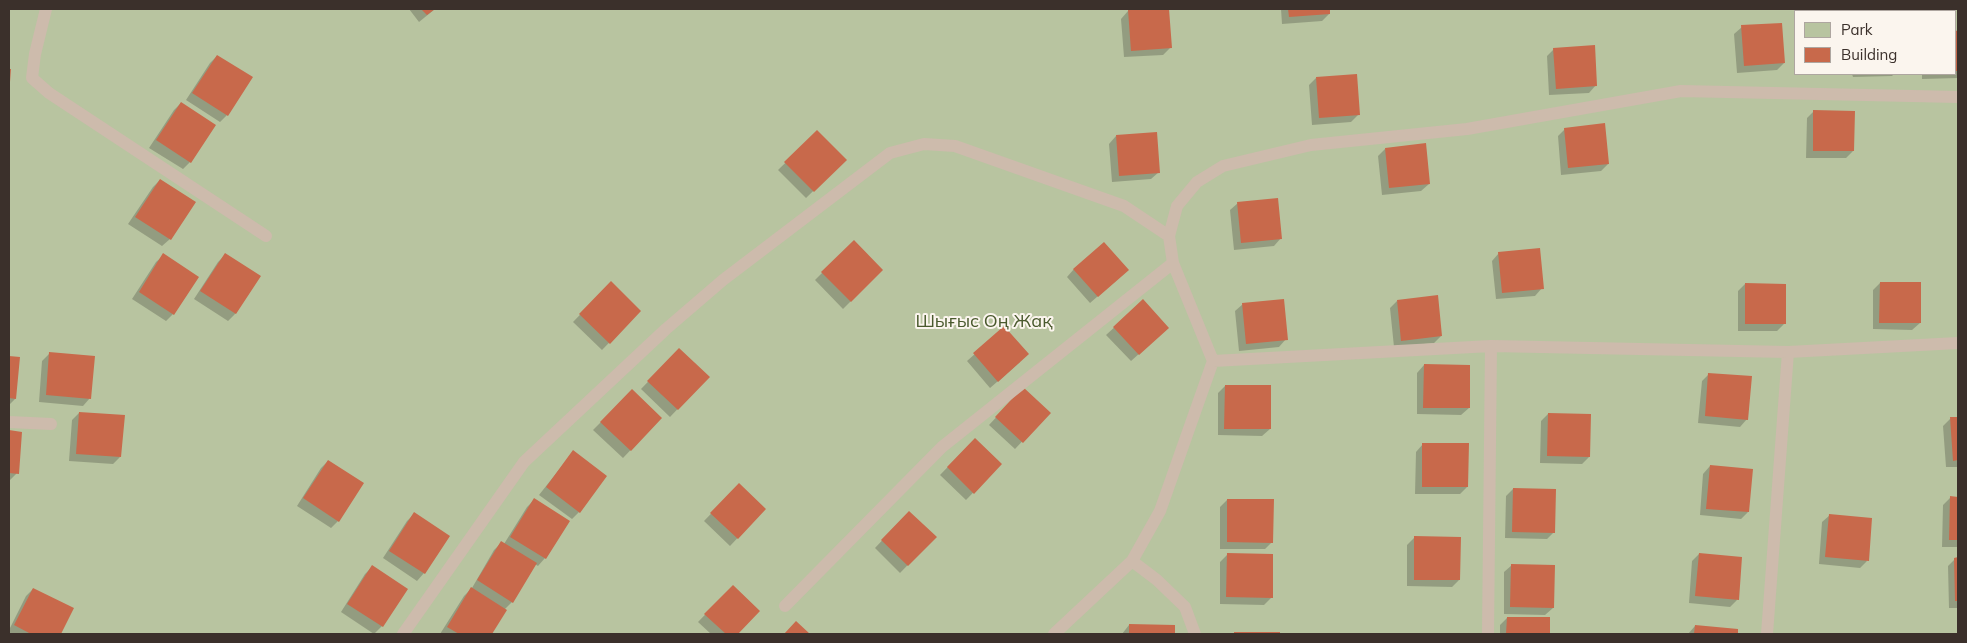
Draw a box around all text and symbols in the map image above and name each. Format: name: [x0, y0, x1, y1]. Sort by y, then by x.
legend: [1794, 10, 1957, 75]
text: Park: [1841, 20, 1873, 39]
text: Building: [1841, 45, 1897, 64]
park label: Шығыс Оң Жақ: [915, 311, 1053, 333]

